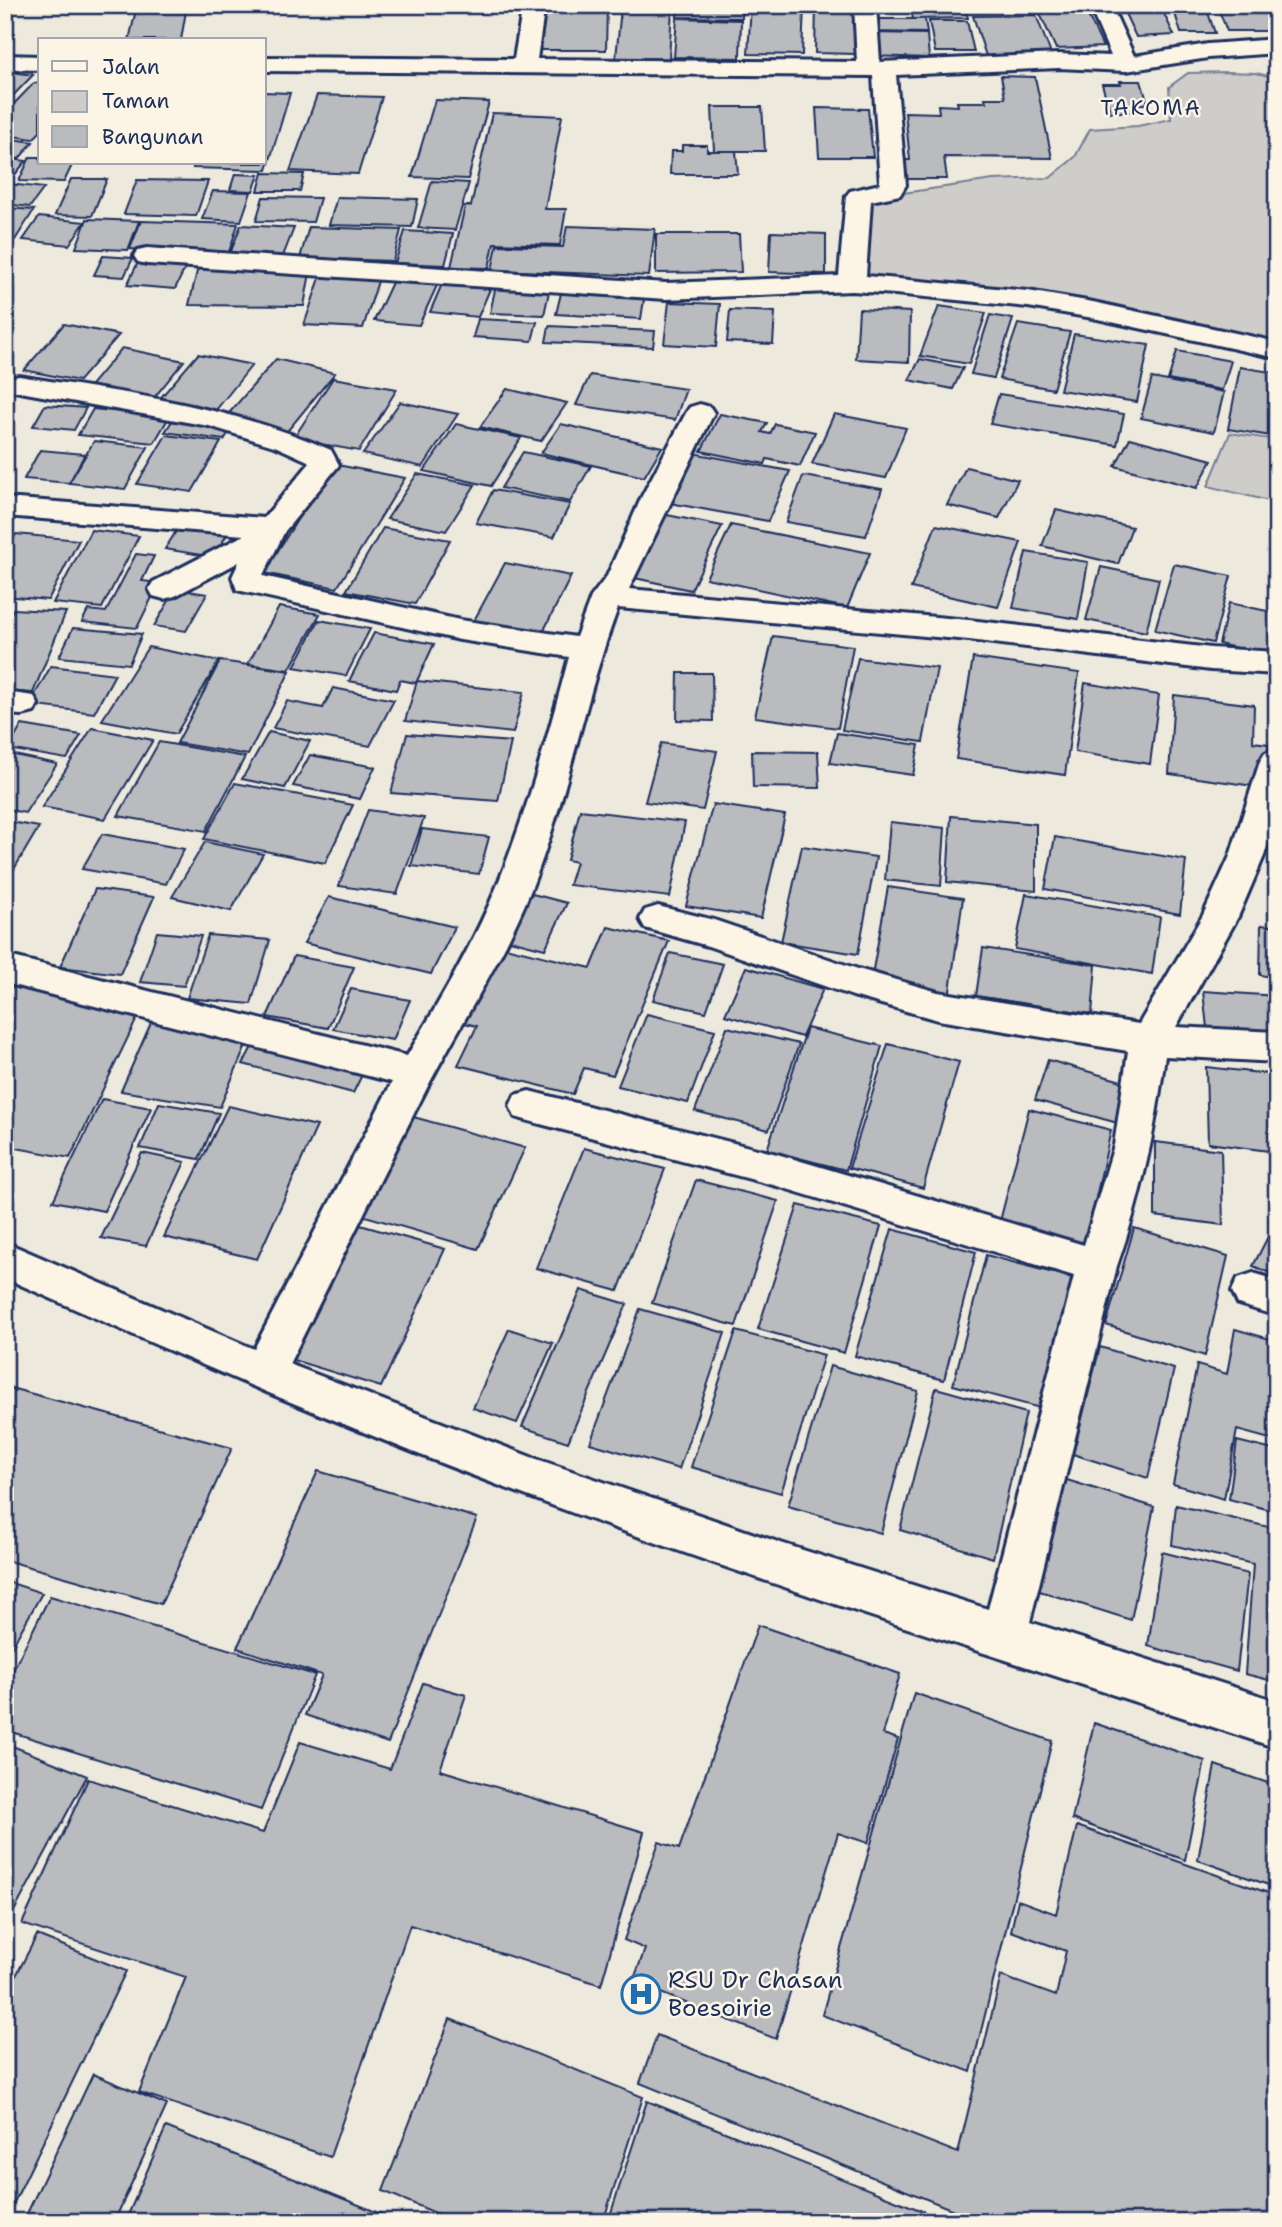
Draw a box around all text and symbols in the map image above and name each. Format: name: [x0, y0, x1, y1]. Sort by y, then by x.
legend: [38, 38, 266, 164]
text: Jalan: [102, 53, 160, 81]
text: Taman: [102, 87, 170, 115]
district label: TAKOMA: [1100, 94, 1202, 122]
text: Bangunan: [102, 123, 203, 151]
place label: RSU Dr Chasan Boesoirie: [668, 1964, 842, 2024]
hospital icon: RSU Dr Chasan Boesoirie: [620, 1973, 662, 2015]

